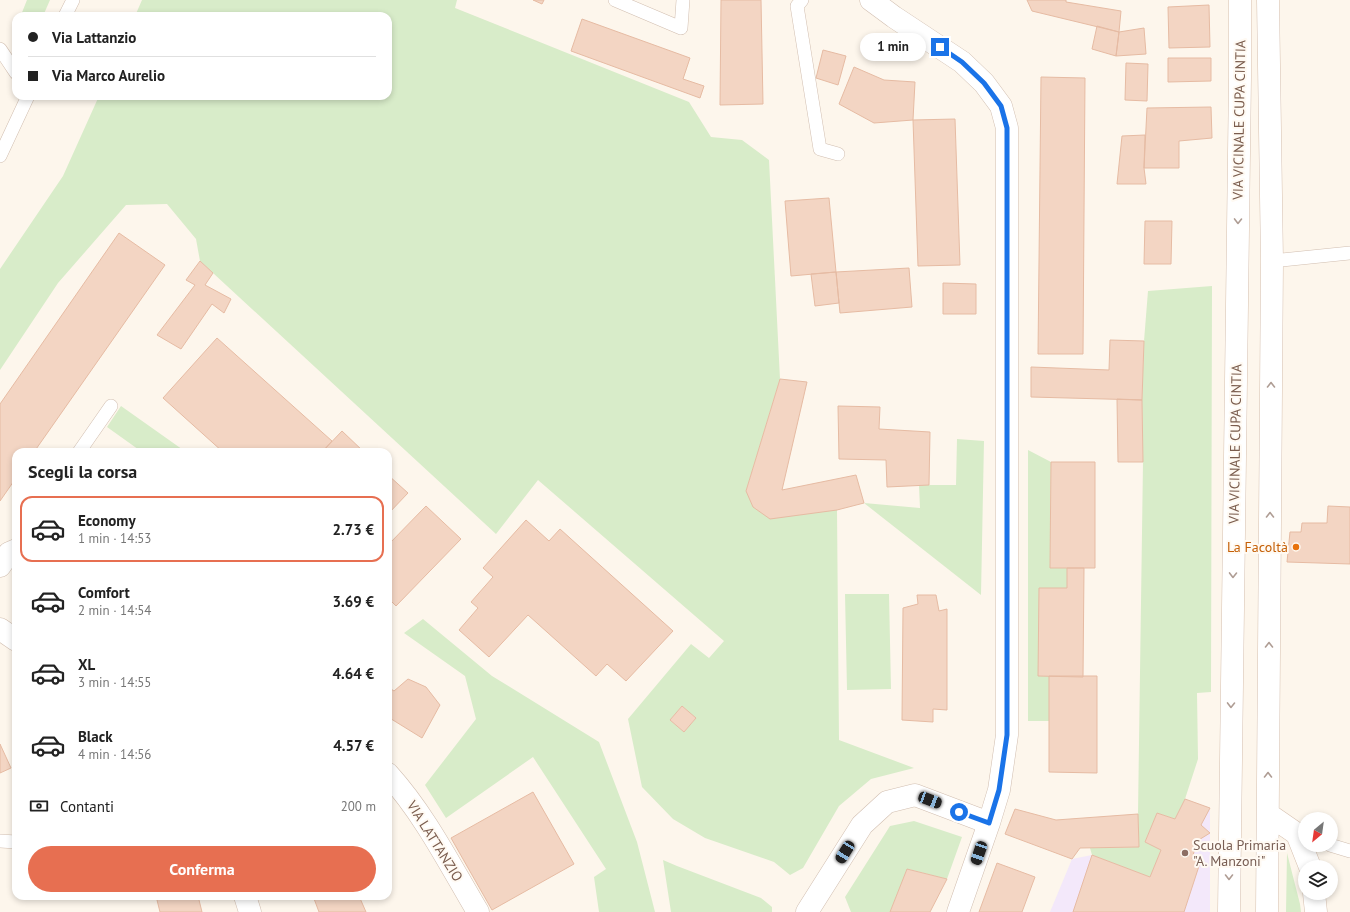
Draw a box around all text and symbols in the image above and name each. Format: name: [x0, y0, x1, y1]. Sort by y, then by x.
text: Via Lattanzio: [52, 28, 136, 47]
callout: 1 min: [860, 33, 926, 61]
text: 1 min: [877, 38, 909, 55]
route end: [931, 38, 949, 56]
street label: VIA VICINALE CUPA CINTIA: [1229, 39, 1249, 201]
text: Via Marco Aurelio: [52, 66, 165, 85]
one-way arrow: [1234, 218, 1242, 224]
street label: VIA VICINALE CUPA CINTIA: [1225, 363, 1245, 525]
one-way arrow: [1267, 382, 1275, 388]
text: Scegli la corsa: [28, 460, 137, 483]
icon: car: [30, 511, 66, 547]
text: Economy: [78, 511, 136, 530]
one-way arrow: [1266, 512, 1274, 518]
text: 2.73 €: [332, 520, 374, 539]
text: 1 min · 14:53: [78, 530, 151, 547]
place label: La Facoltà: [1227, 538, 1288, 556]
marker: La Facoltà: [1291, 542, 1301, 552]
one-way arrow: [1229, 572, 1237, 578]
icon: car: [30, 583, 66, 619]
text: Comfort: [78, 583, 130, 602]
text: 3.69 €: [332, 592, 374, 611]
text: 2 min · 14:54: [78, 602, 151, 619]
one-way arrow: [1265, 642, 1273, 648]
icon: car: [30, 655, 66, 691]
text: XL: [78, 655, 95, 674]
text: 4.64 €: [332, 664, 374, 683]
text: 3 min · 14:55: [78, 674, 151, 691]
one-way arrow: [1227, 702, 1235, 708]
icon: car: [30, 727, 66, 763]
text: Black: [78, 727, 113, 746]
text: 4.57 €: [333, 736, 374, 755]
text: 4 min · 14:56: [78, 746, 151, 763]
one-way arrow: [1264, 772, 1272, 778]
car: [917, 790, 943, 810]
icon: cash: [28, 795, 50, 817]
street label: VIA LATTANZIO: [403, 796, 467, 885]
text: Contanti: [60, 797, 114, 816]
text: 200 m: [341, 798, 376, 815]
route start: [950, 803, 968, 821]
north arrow: [1298, 812, 1338, 852]
map controls: [1298, 812, 1338, 900]
place label: Scuola Primaria "A. Manzoni": [1193, 836, 1286, 870]
car: [834, 839, 856, 865]
car: [969, 840, 989, 866]
button: Conferma: [28, 846, 376, 892]
marker: Scuola Primaria "A. Manzoni": [1180, 848, 1190, 858]
button: layers: [1298, 860, 1338, 900]
one-way arrow: [1225, 874, 1233, 880]

